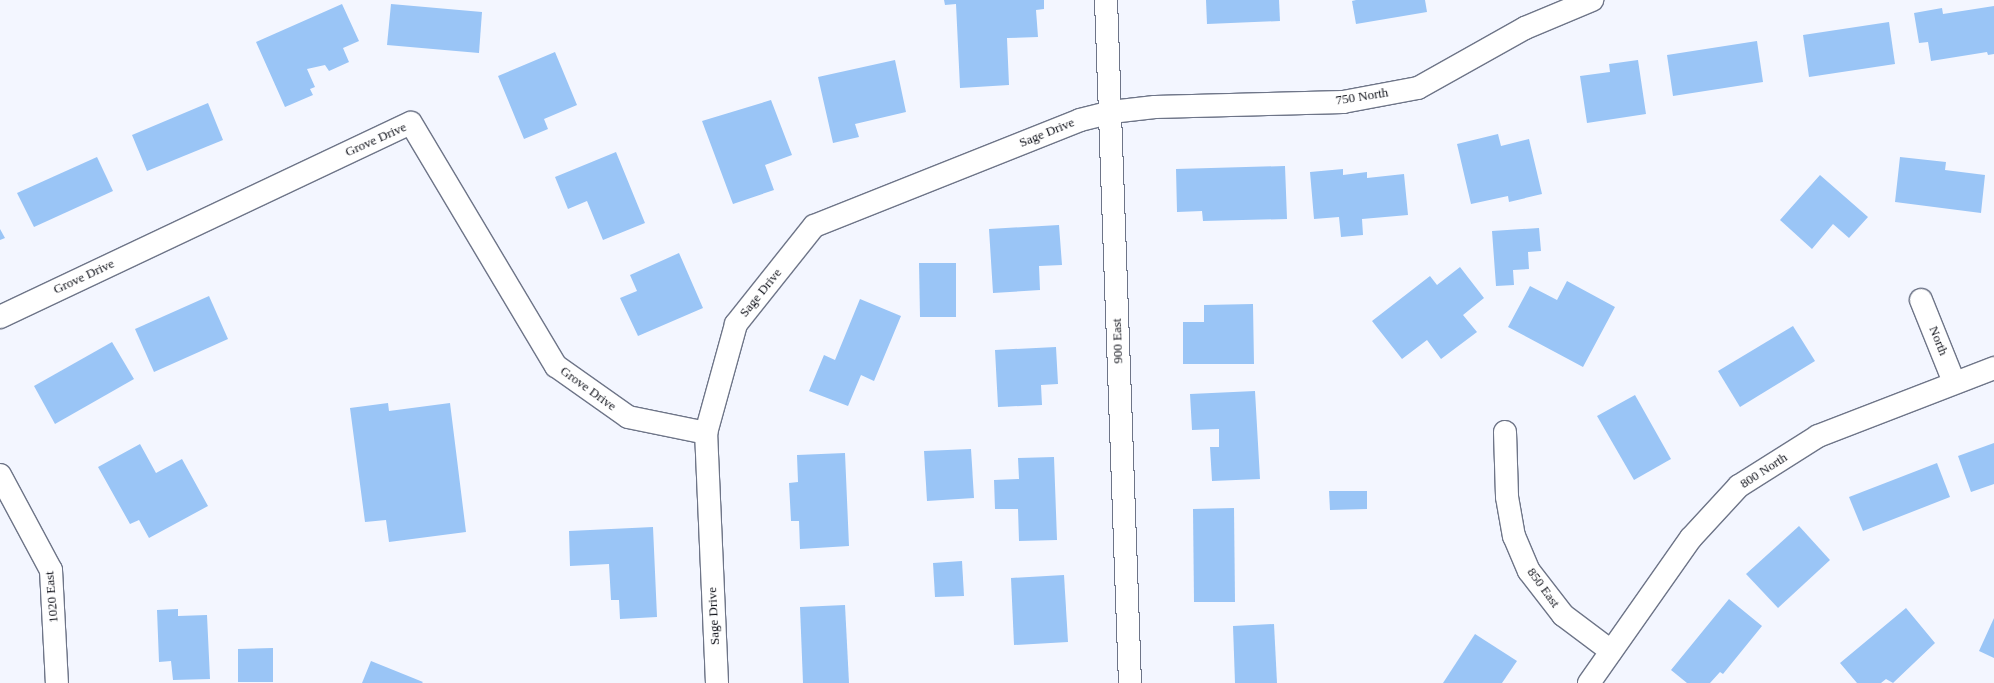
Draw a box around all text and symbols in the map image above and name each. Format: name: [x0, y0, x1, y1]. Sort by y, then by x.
street label: 750 North: [1335, 85, 1389, 109]
street label: Sage Drive: [1017, 115, 1077, 151]
street label: Grove Drive: [343, 120, 409, 160]
street label: Grove Drive: [51, 256, 117, 298]
street label: Sage Drive: [737, 266, 785, 320]
street label: 900 East: [1109, 318, 1127, 364]
street label: North: [1925, 324, 1951, 358]
street label: Grove Drive: [557, 363, 619, 415]
street label: 800 North: [1737, 450, 1791, 492]
street label: 850 East: [1523, 565, 1563, 611]
street label: 1020 East: [42, 571, 62, 623]
street label: Sage Drive: [705, 587, 723, 645]

